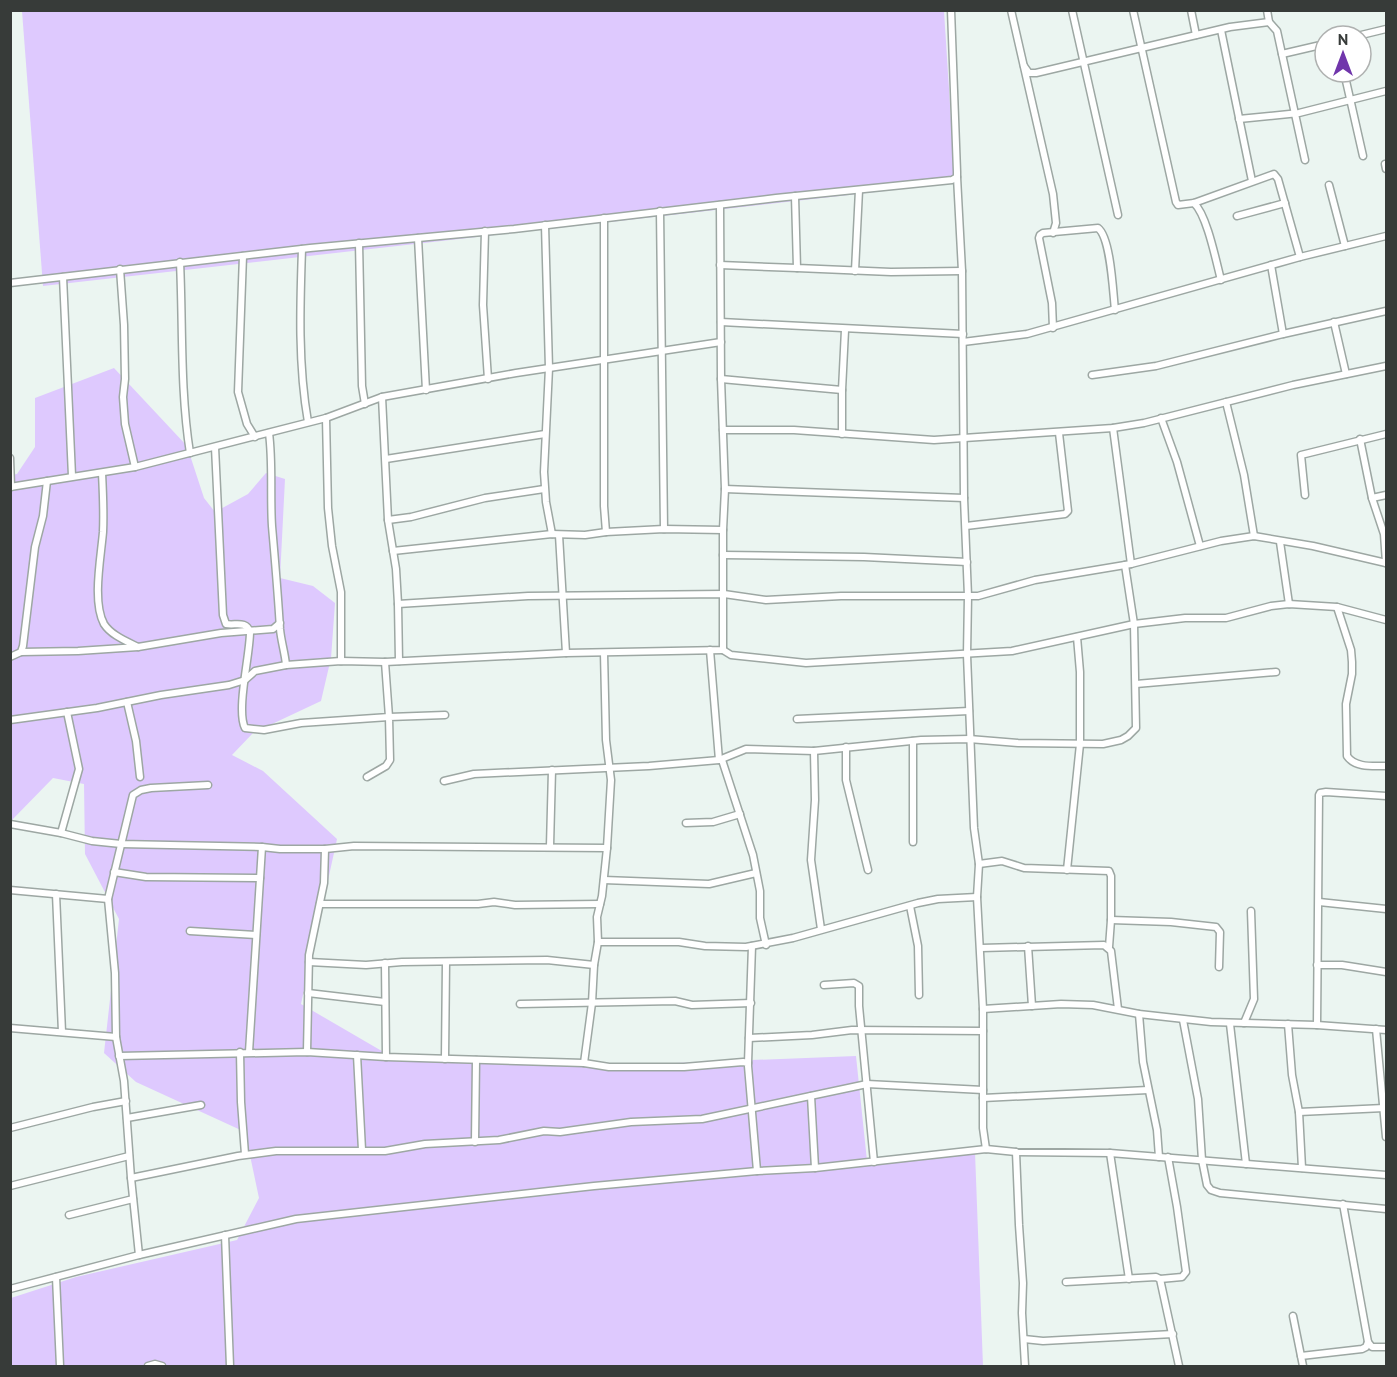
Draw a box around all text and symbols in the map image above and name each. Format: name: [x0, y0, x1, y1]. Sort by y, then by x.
north arrow: [1313, 24, 1373, 84]
text: N: [1338, 29, 1348, 49]

